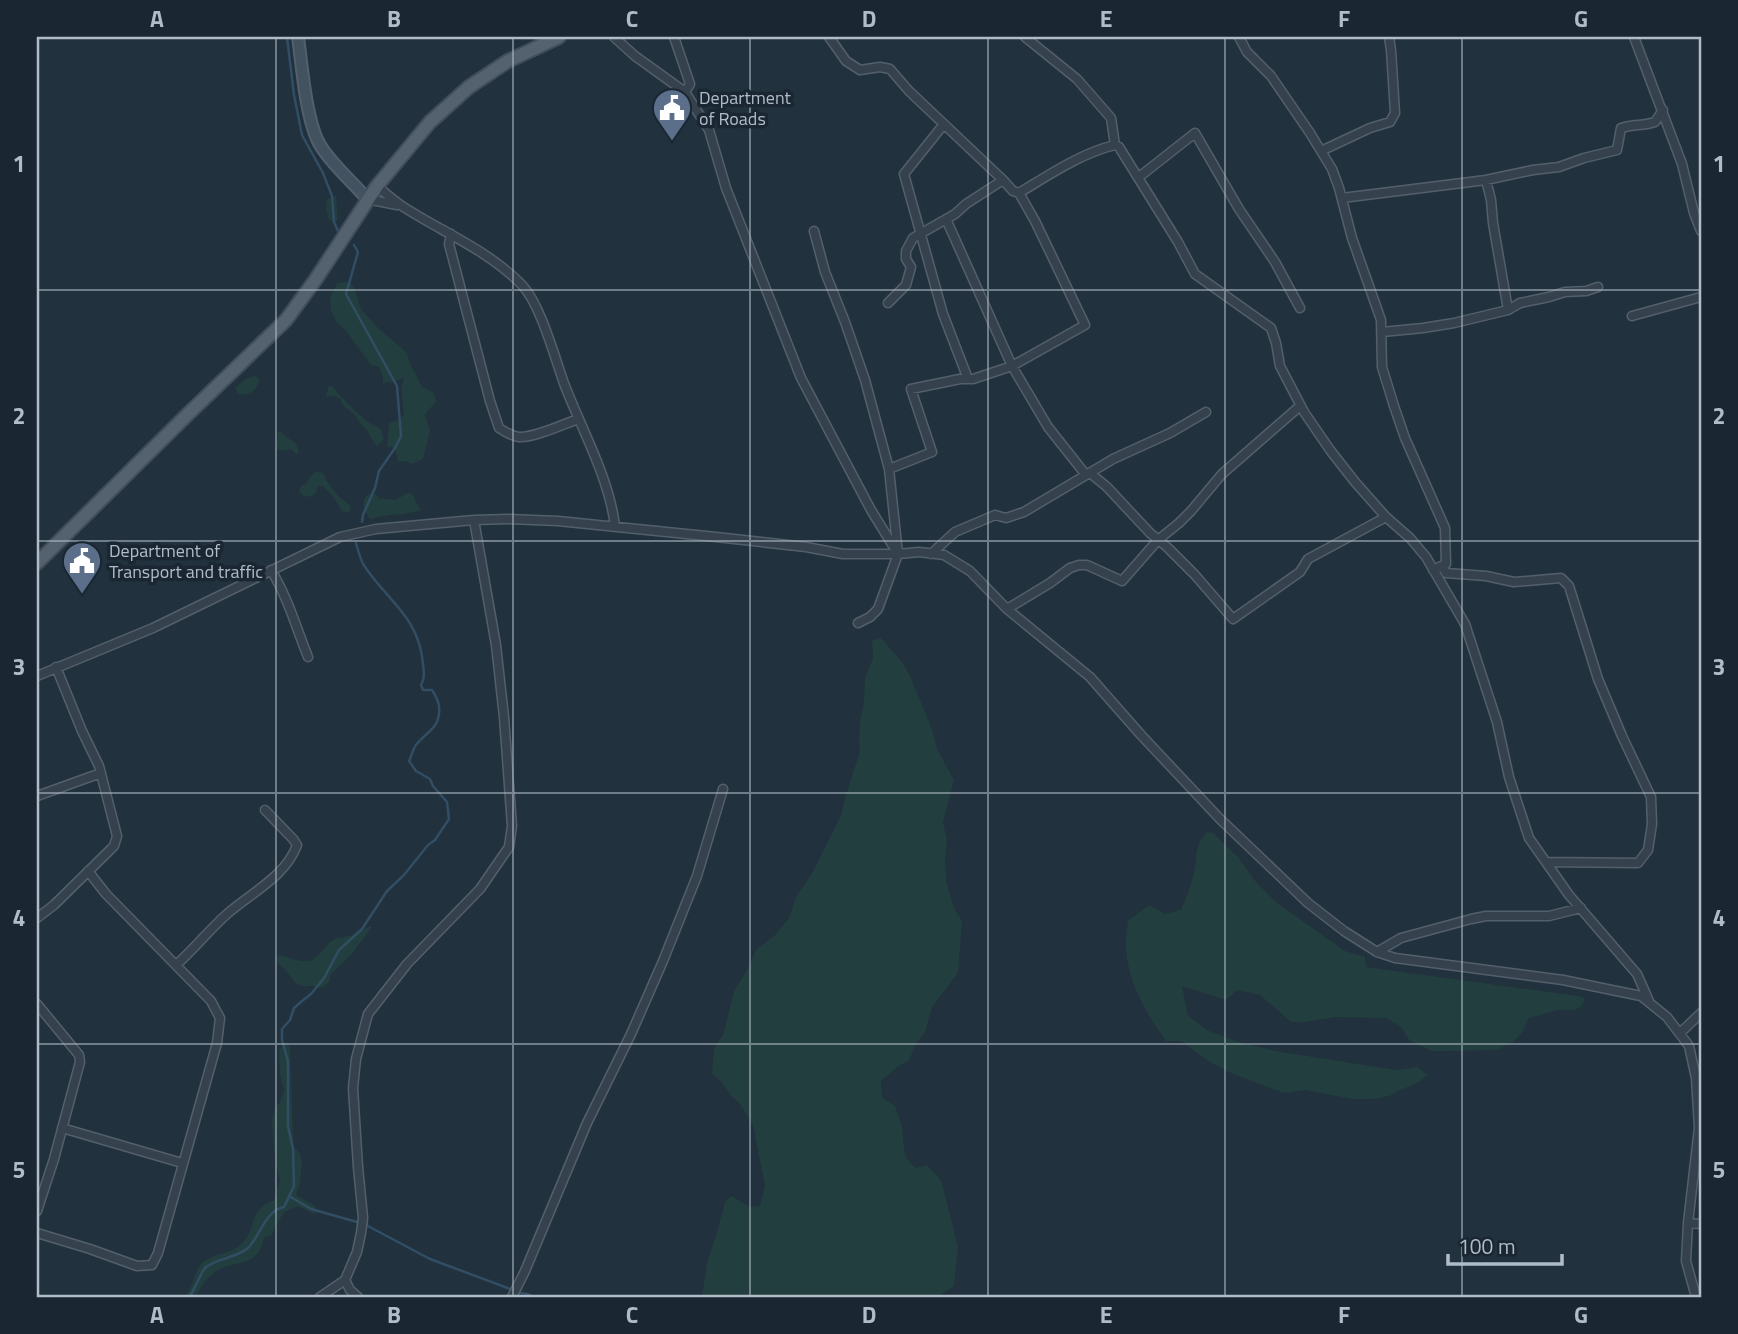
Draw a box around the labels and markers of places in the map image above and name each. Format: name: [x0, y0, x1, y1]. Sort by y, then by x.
place label: Department of Roads: [699, 84, 791, 132]
public building icon: Department of Roads: [651, 87, 693, 142]
place label: Department of Transport and traffic: [109, 537, 263, 585]
public building icon: Department of Transport and traffic: [61, 540, 103, 595]

